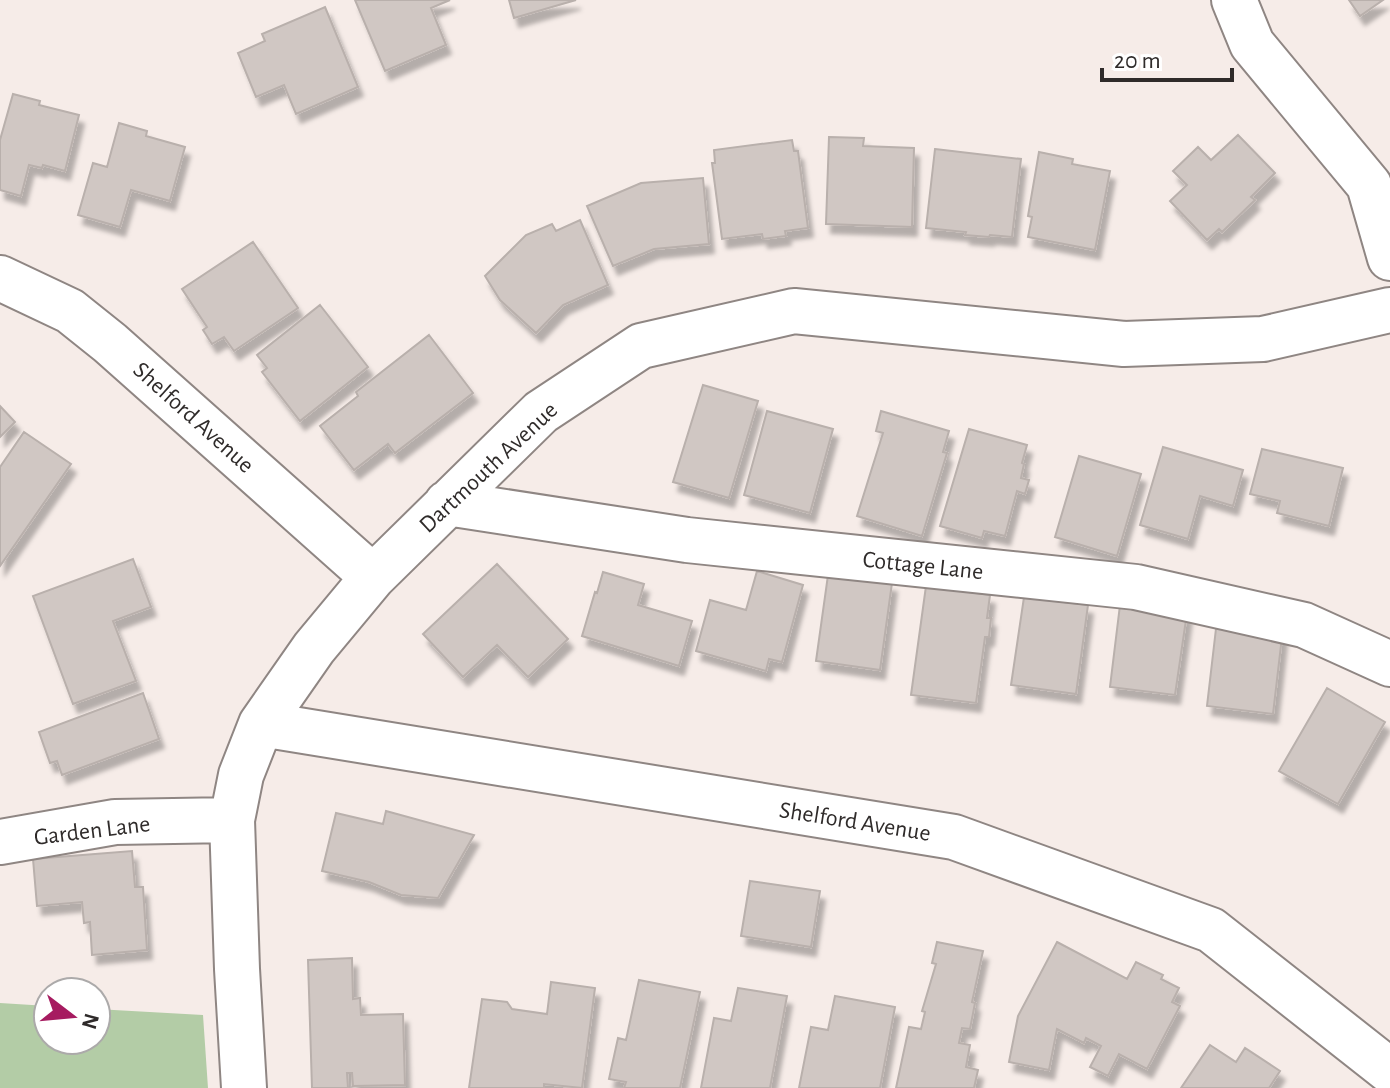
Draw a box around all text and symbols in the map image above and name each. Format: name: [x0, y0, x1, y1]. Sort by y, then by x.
scale bar: [1102, 32, 1232, 82]
text: 20 m: [1114, 49, 1161, 73]
street label: Shelford Avenue: [128, 358, 258, 478]
street label: Dartmouth Avenue: [415, 398, 562, 538]
street label: Cottage Lane: [861, 548, 984, 584]
street label: Shelford Avenue: [777, 798, 932, 846]
street label: Garden Lane: [33, 812, 152, 850]
north arrow: [32, 976, 112, 1056]
text: N: [78, 1011, 103, 1032]

